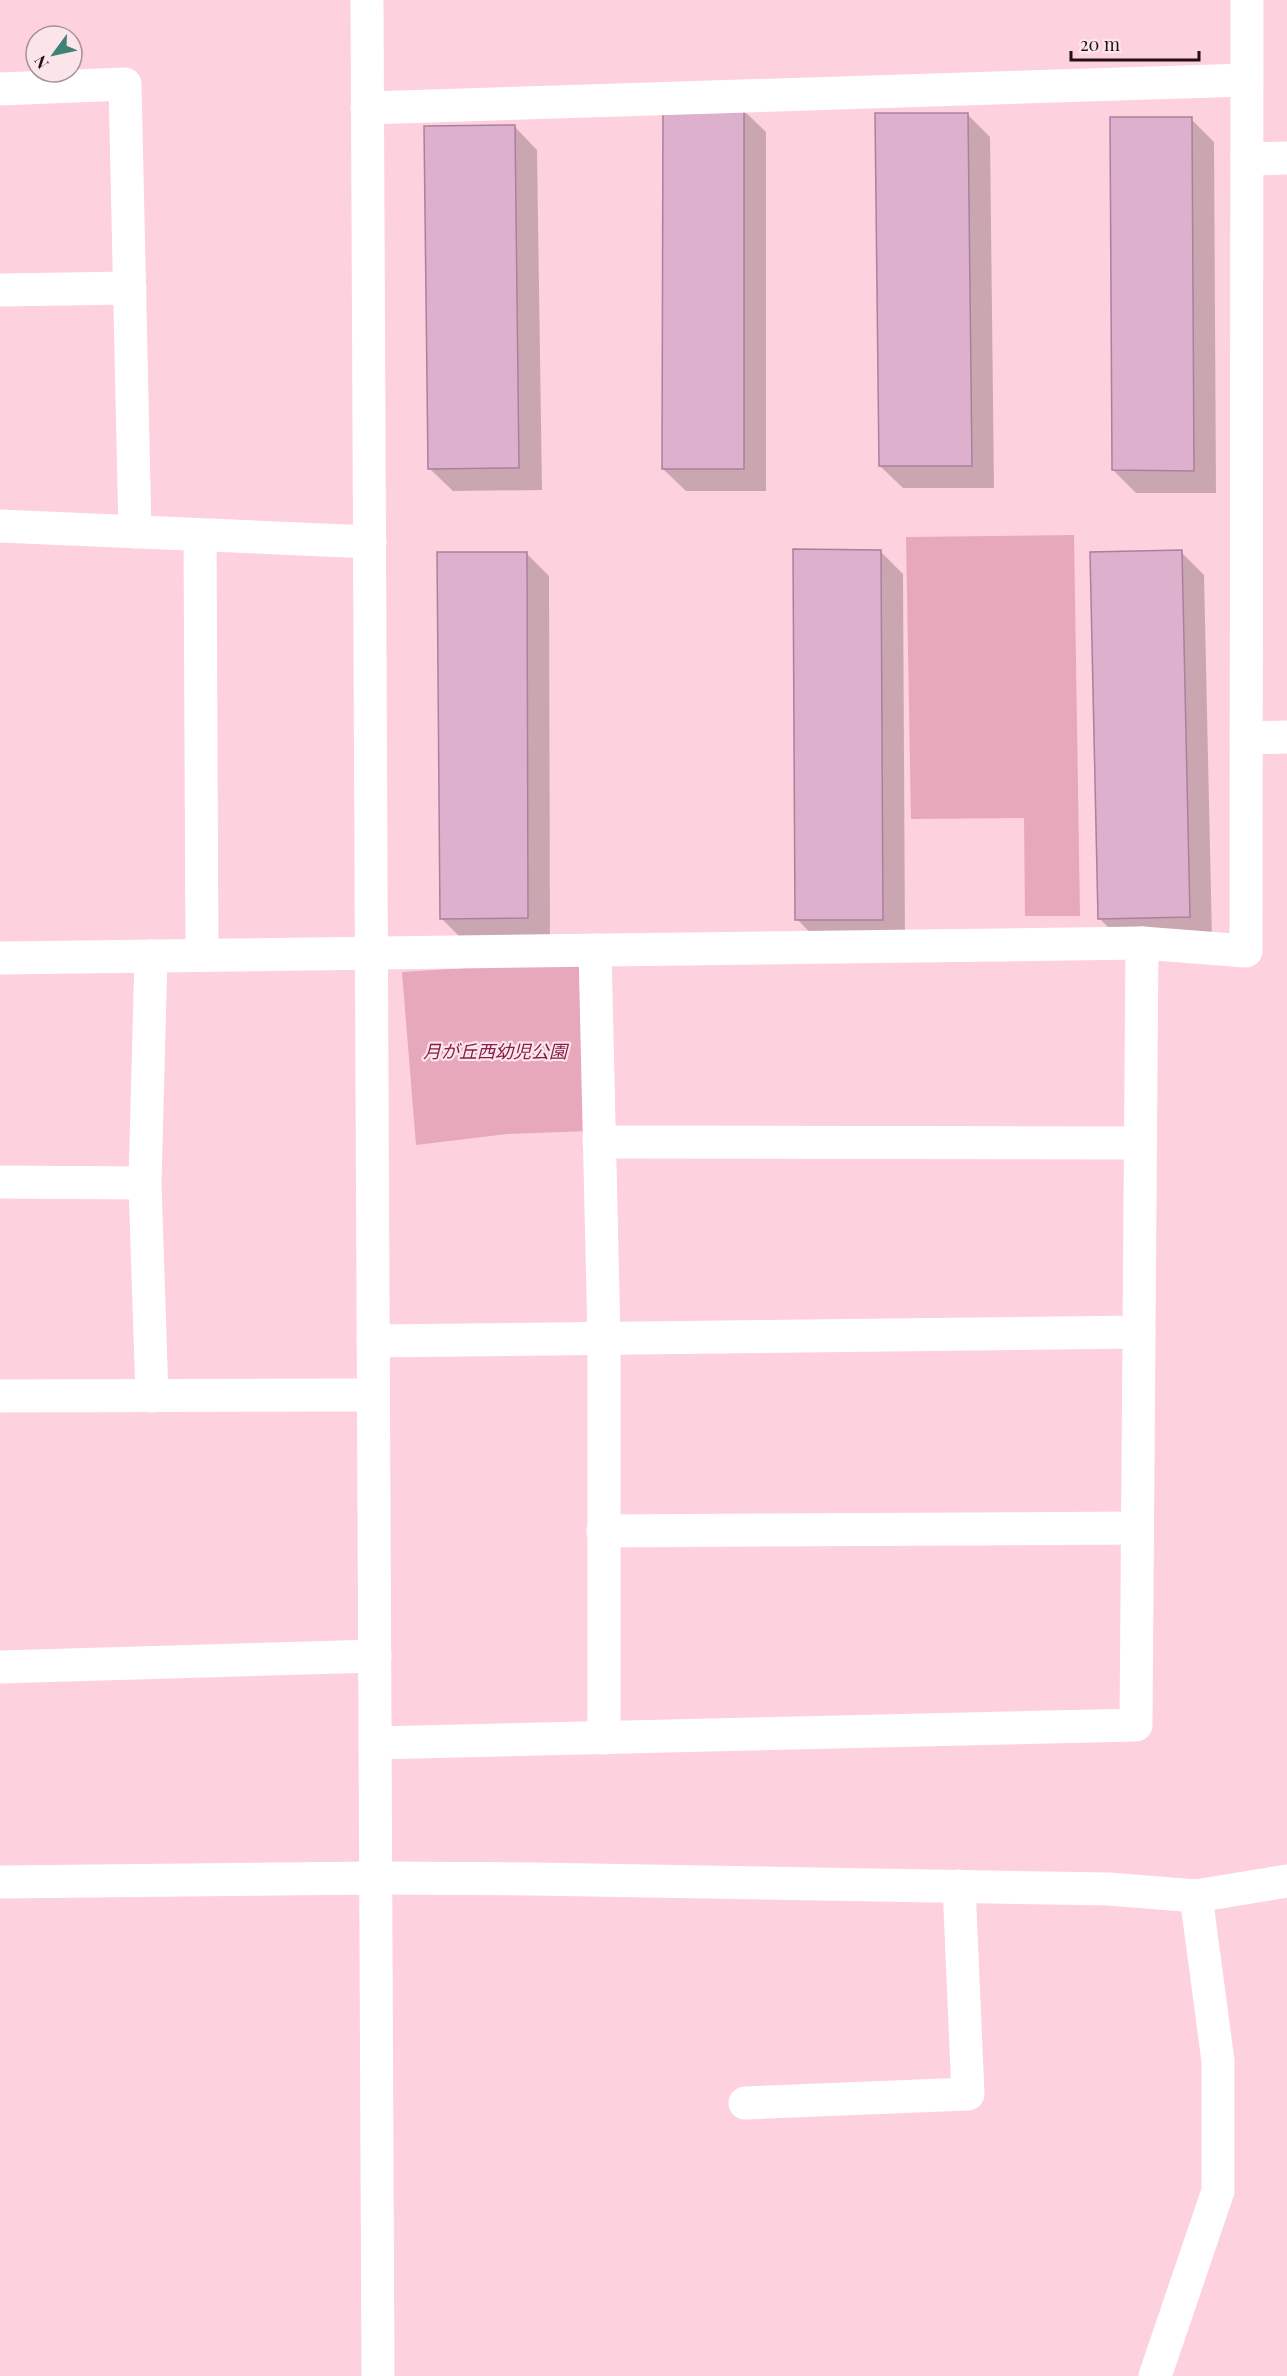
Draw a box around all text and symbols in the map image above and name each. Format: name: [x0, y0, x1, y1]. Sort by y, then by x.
north arrow: [24, 24, 84, 84]
scale bar: [1071, 24, 1198, 62]
text: 20 m: [1080, 32, 1120, 56]
text: N: [29, 52, 53, 73]
park label: 月が丘西幼児公園: [423, 1039, 570, 1063]

